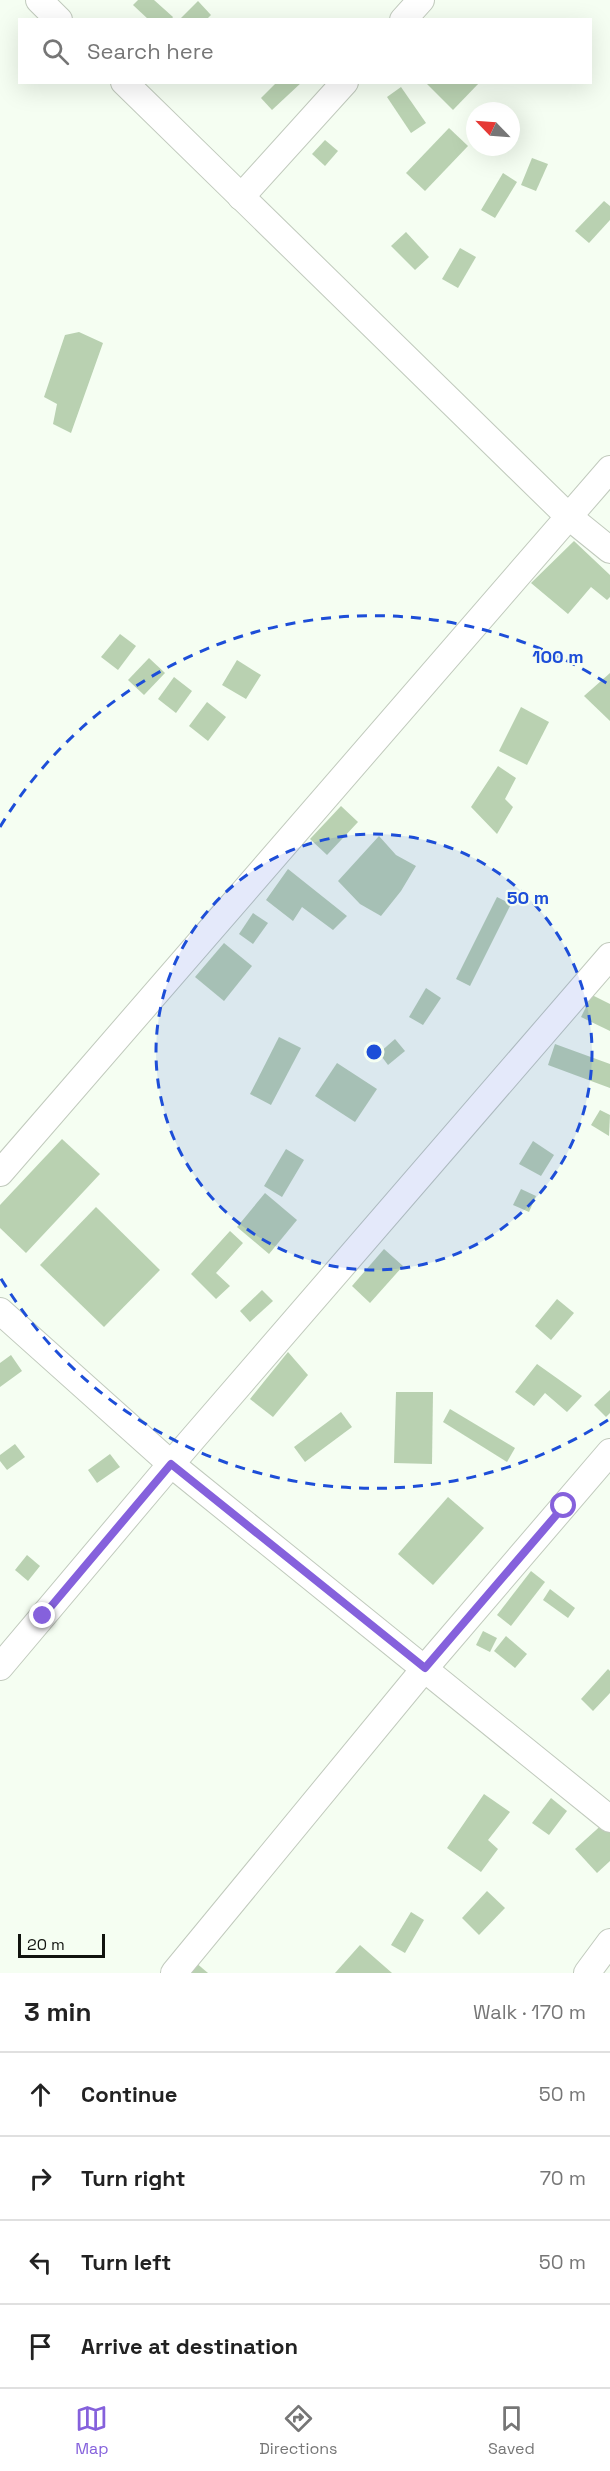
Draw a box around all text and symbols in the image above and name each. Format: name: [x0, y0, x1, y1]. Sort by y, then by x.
search box: [18, 18, 592, 84]
icon: search: [39, 35, 72, 68]
text: Search here: [87, 37, 214, 65]
north arrow: [466, 102, 520, 156]
text: 100 m: [532, 645, 584, 668]
text: 50 m: [507, 886, 549, 909]
centre of rings: [364, 1042, 384, 1062]
route start: [550, 1492, 576, 1518]
route end: [29, 1602, 55, 1628]
scale bar: [18, 1931, 105, 1958]
text: 20 m: [27, 1934, 65, 1955]
text: 3 min: [24, 1995, 92, 2029]
text: Walk · 170 m: [473, 1999, 586, 2025]
icon: ahead: [24, 2078, 57, 2111]
text: Continue: [81, 2080, 177, 2108]
text: 50 m: [539, 2081, 586, 2107]
icon: right: [24, 2162, 57, 2195]
text: Turn right: [81, 2164, 186, 2192]
text: 70 m: [540, 2165, 586, 2191]
icon: left: [24, 2246, 57, 2279]
text: Turn left: [81, 2248, 171, 2276]
text: 50 m: [539, 2249, 586, 2275]
icon: arrive: [24, 2330, 57, 2363]
text: Arrive at destination: [81, 2332, 298, 2360]
tab: Map: [75, 2402, 109, 2459]
tab: Directions: [259, 2402, 338, 2459]
tab: Saved: [488, 2402, 535, 2459]

